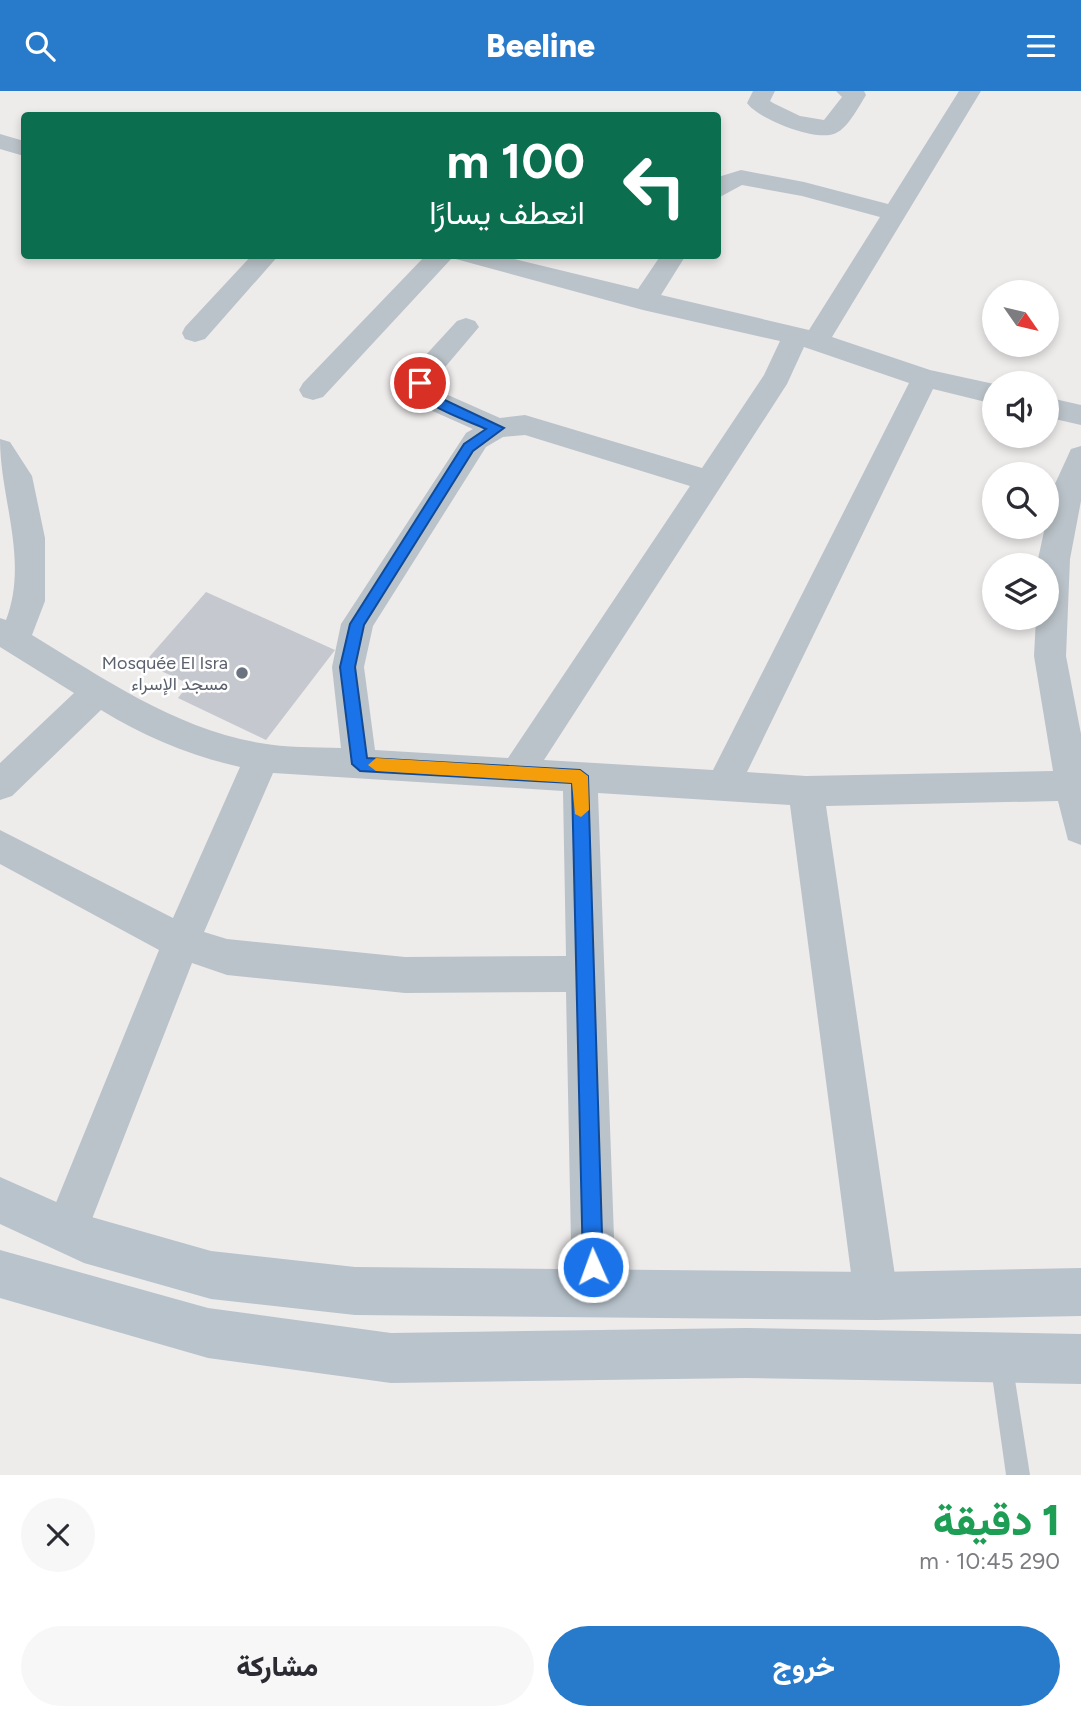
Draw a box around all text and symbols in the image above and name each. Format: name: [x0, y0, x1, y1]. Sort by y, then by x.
icon: search: [21, 27, 59, 65]
text: Beeline: [486, 27, 595, 65]
icon: menu: [1022, 27, 1060, 65]
text: 100 m: [446, 131, 585, 190]
icon: left: [609, 140, 700, 231]
text: انعطف يسارًا: [429, 194, 585, 232]
north arrow: [982, 280, 1059, 357]
map controls: [982, 280, 1059, 630]
pin: [390, 353, 450, 413]
icon: arrive: [401, 364, 439, 402]
button: sound: [982, 371, 1059, 448]
button: search: [982, 462, 1059, 539]
button: layers: [982, 553, 1059, 630]
place label: Mosquée El Isra مسجد الإسراء: [102, 652, 228, 696]
marker: Mosquée El Isra مسجد الإسراء: [234, 665, 250, 681]
position arrow: [556, 1230, 630, 1304]
text: 1 دقيقة: [933, 1495, 1060, 1546]
button: close: [21, 1498, 95, 1572]
text: 290 m · 10:45: [919, 1547, 1060, 1575]
button: مشاركة: [21, 1626, 534, 1706]
button: خروج: [548, 1626, 1060, 1706]

